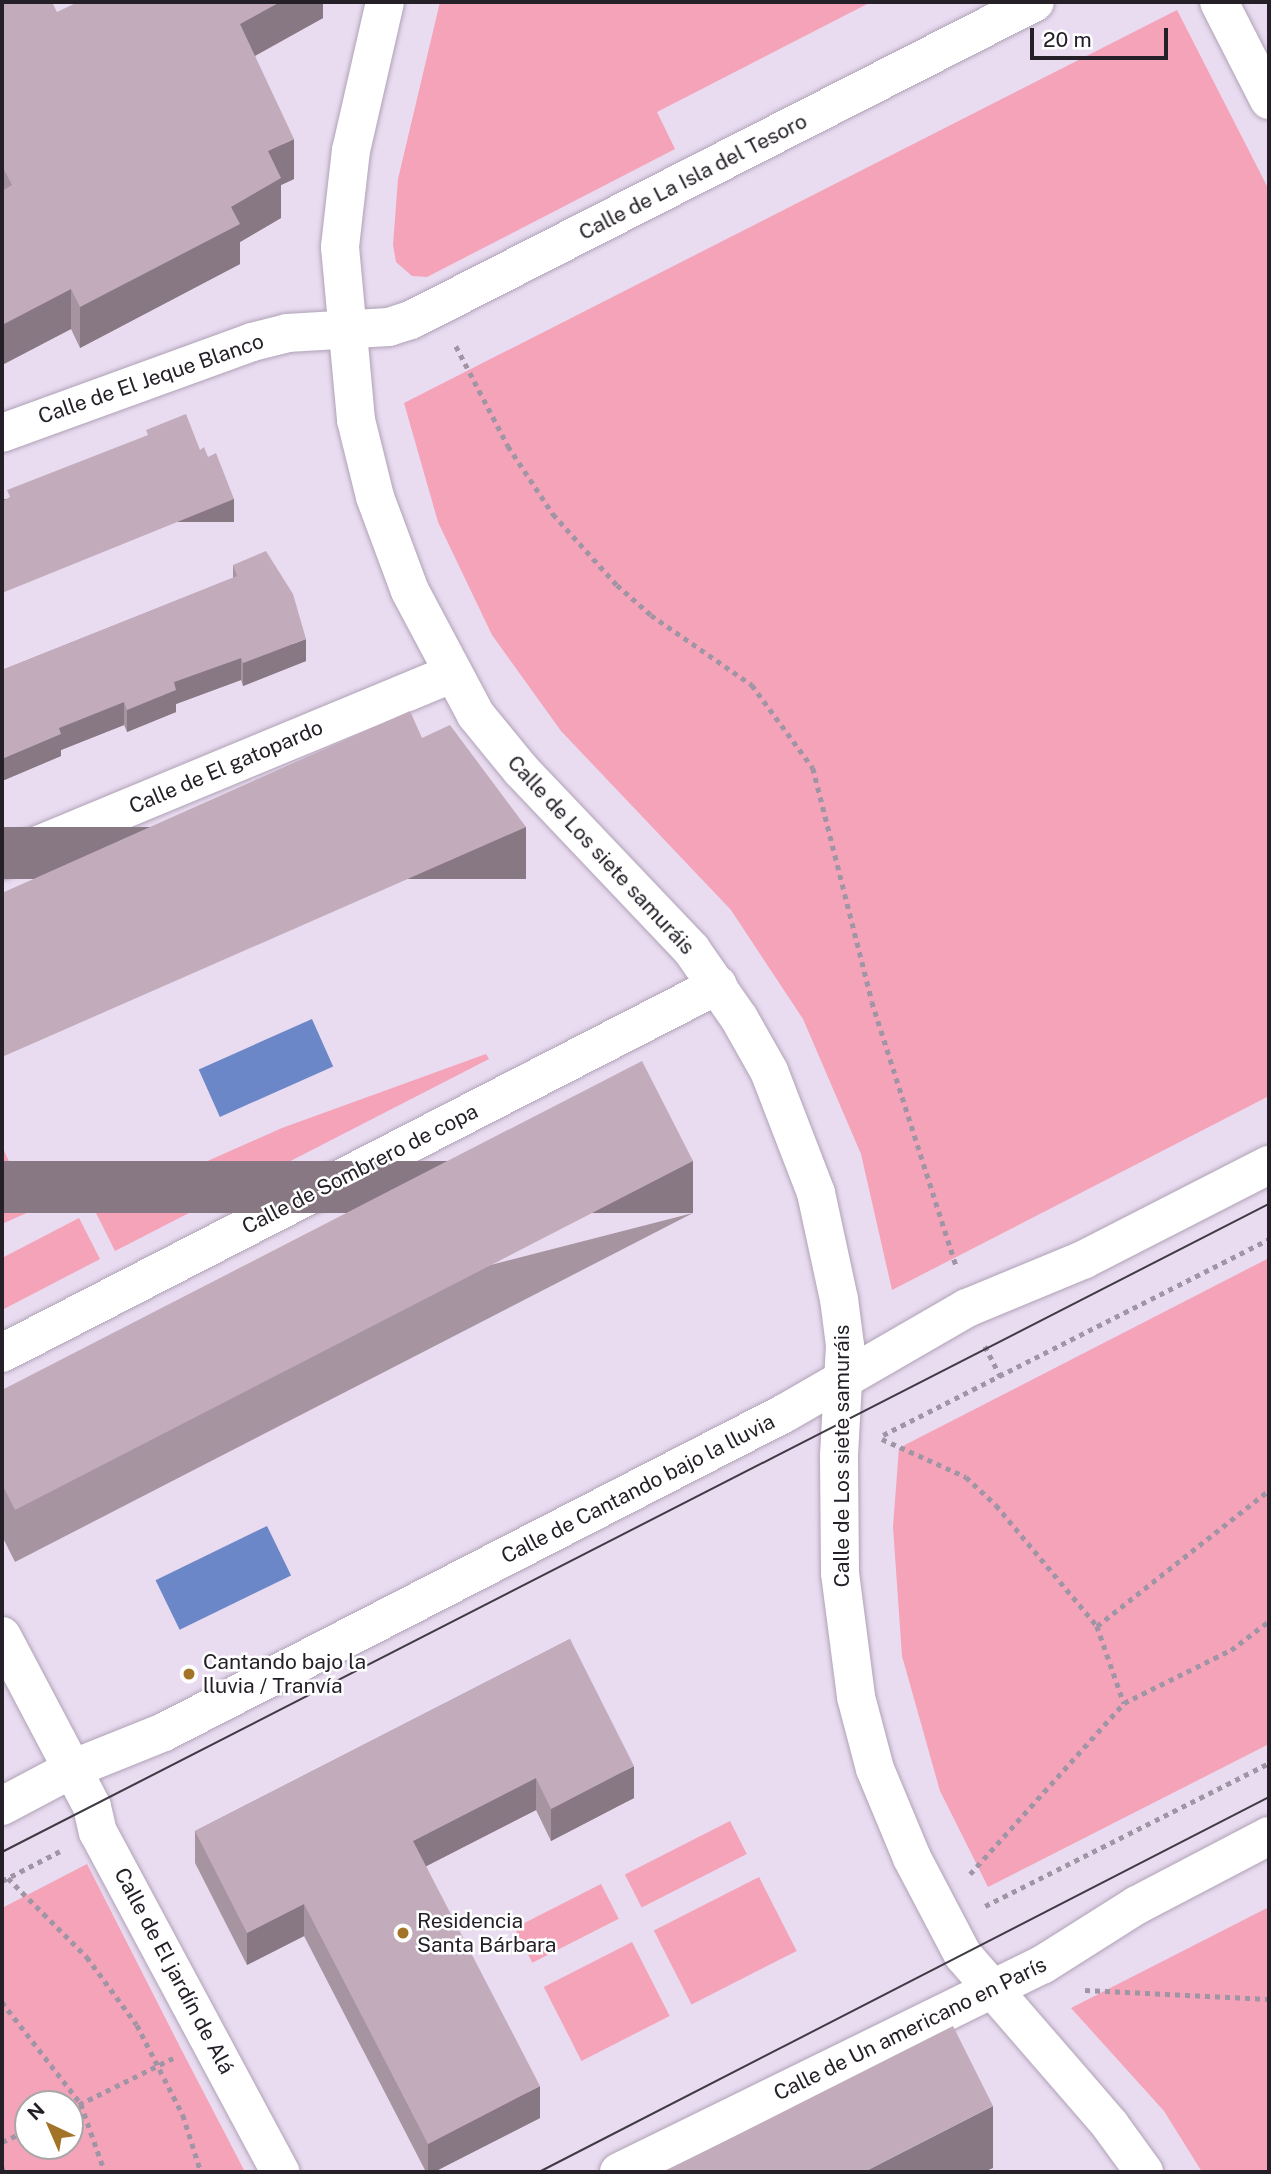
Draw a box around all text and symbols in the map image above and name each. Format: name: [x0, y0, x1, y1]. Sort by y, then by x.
scale bar: [1033, 14, 1171, 58]
text: 20 m: [1043, 27, 1092, 52]
street label: Calle de La Isla del Tesoro: [574, 108, 812, 246]
street label: Calle de El Jeque Blanco: [35, 328, 267, 430]
street label: Calle de El gatopardo: [125, 715, 327, 819]
street label: Calle de Los siete samuráis: [502, 750, 700, 960]
street label: Calle de Sombrero de copa: [237, 1098, 483, 1240]
street label: Calle de Los siete samuráis: [829, 1324, 855, 1588]
street label: Calle de Cantando bajo la lluvia: [497, 1409, 779, 1569]
place label: Cantando bajo la lluvia / Tranvía: [203, 1649, 366, 1699]
marker: Cantando bajo la lluvia / Tranvía: [181, 1666, 197, 1682]
street label: Calle de El jardín de Alá: [109, 1863, 239, 2079]
place label: Residencia Santa Bárbara: [417, 1908, 556, 1958]
marker: Residencia Santa Bárbara: [395, 1925, 411, 1941]
street label: Calle de Un americano en París: [769, 1952, 1051, 2106]
north arrow: [14, 2090, 84, 2160]
text: N: [23, 2098, 49, 2124]

